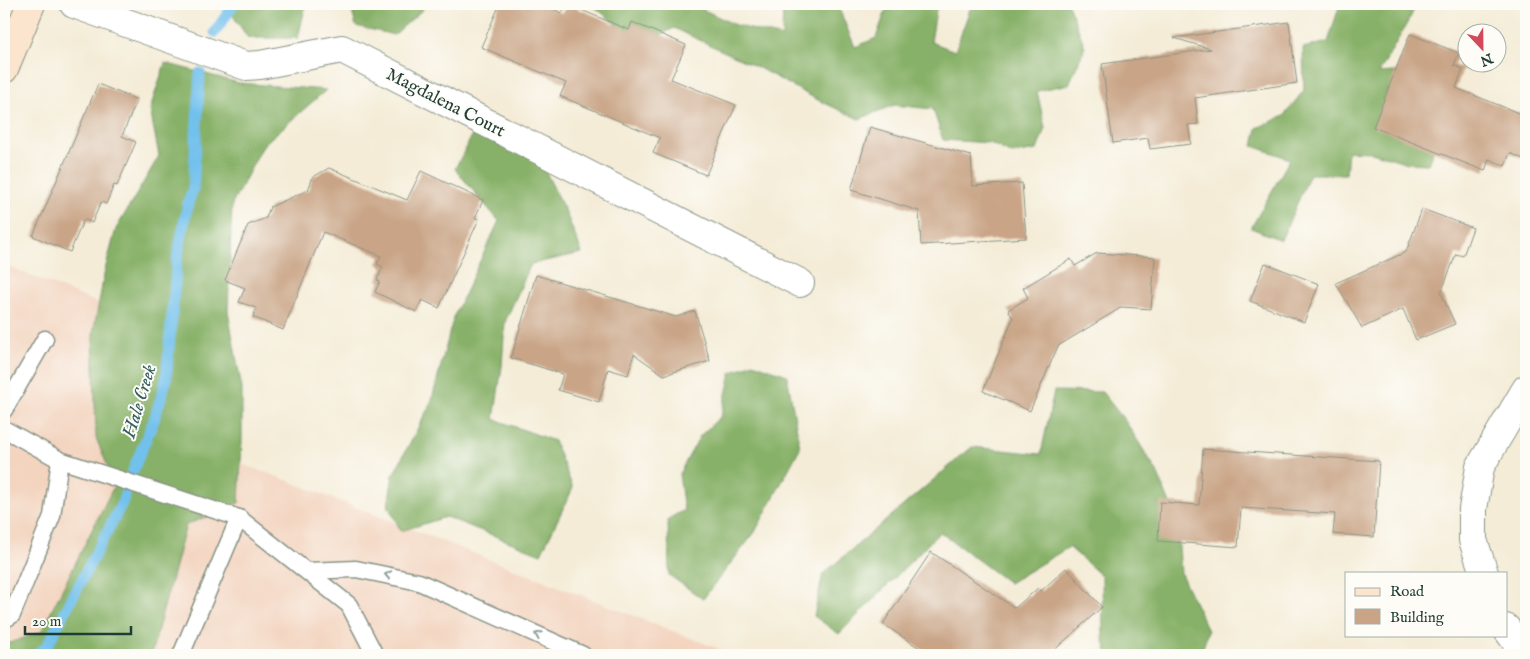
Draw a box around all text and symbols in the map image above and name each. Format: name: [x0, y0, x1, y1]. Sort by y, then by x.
north arrow: [1458, 22, 1508, 72]
text: N: [1478, 48, 1496, 70]
street label: Magdalena Court: [382, 63, 509, 143]
water label: Hale Creek: [117, 362, 163, 442]
one-way arrow: [383, 571, 392, 581]
legend: [1345, 572, 1508, 636]
text: Road: [1390, 582, 1425, 601]
scale bar: [25, 604, 131, 636]
text: Building: [1390, 608, 1445, 627]
text: 20 m: [32, 612, 62, 631]
one-way arrow: [534, 631, 543, 641]

